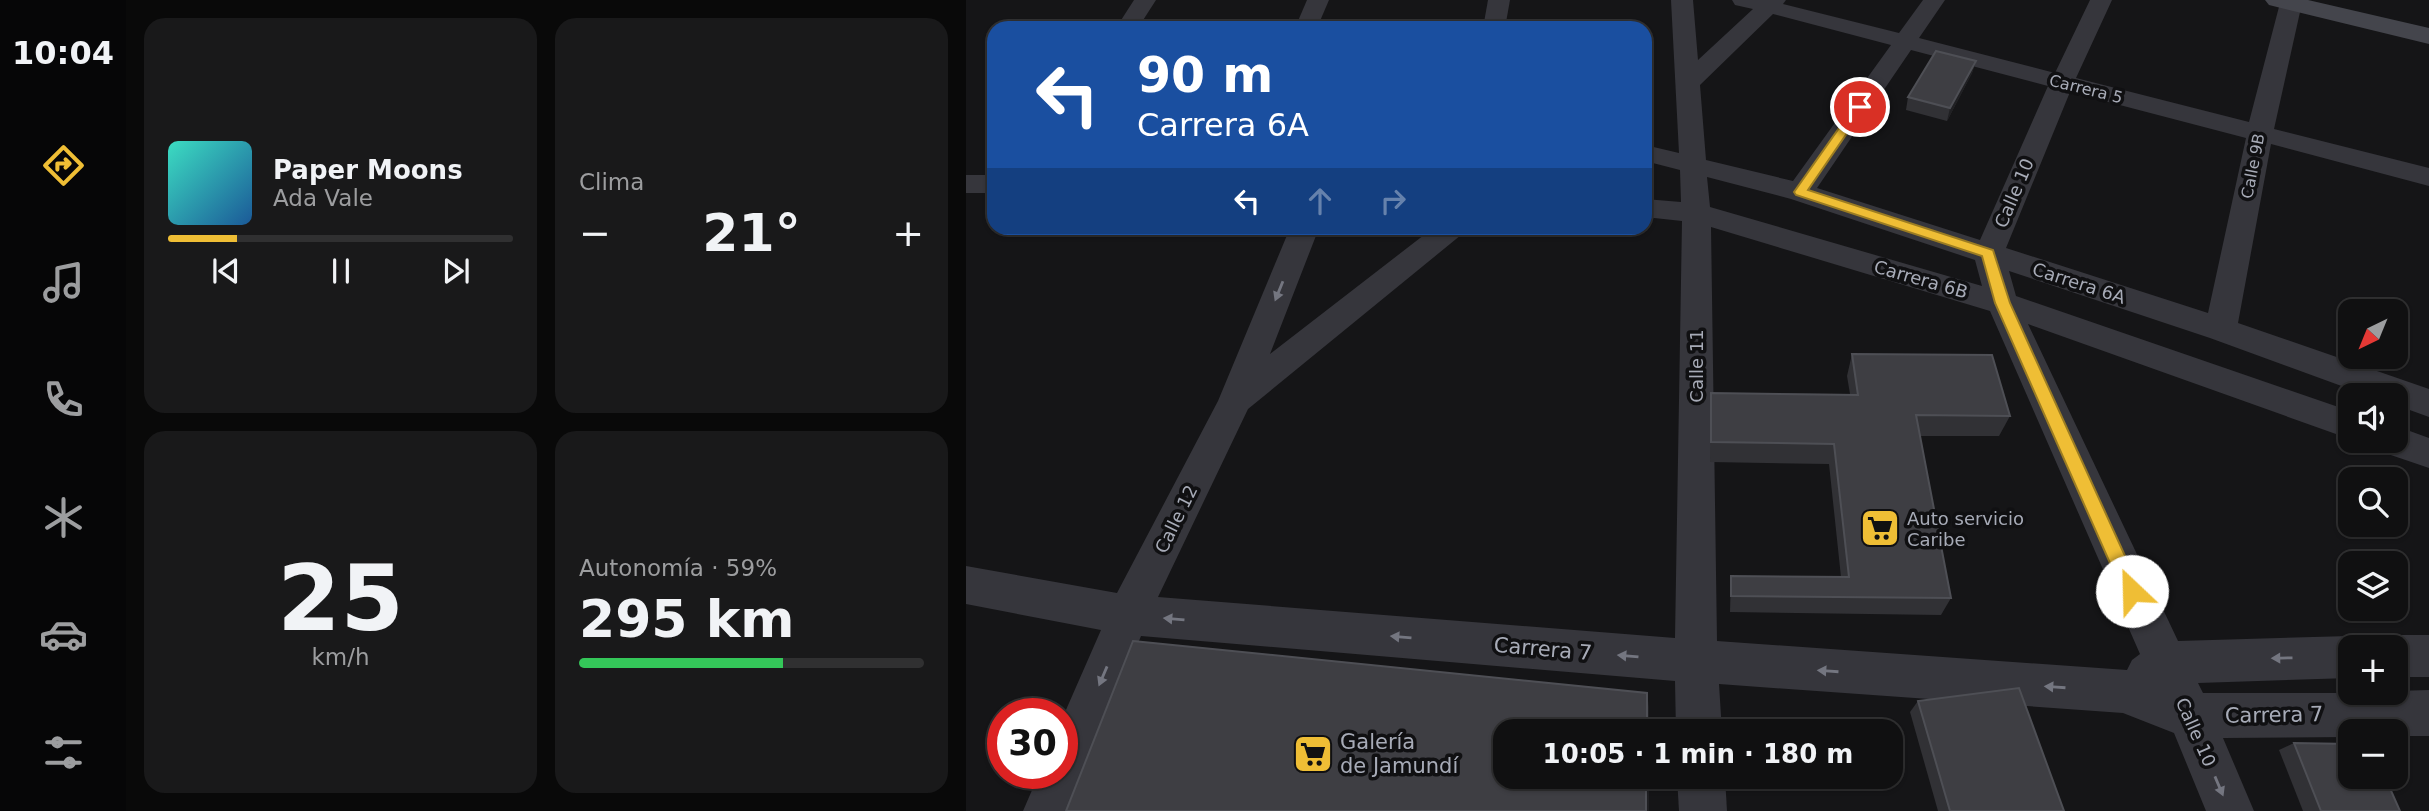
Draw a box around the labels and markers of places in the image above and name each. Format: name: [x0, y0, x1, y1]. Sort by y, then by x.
pin: [1830, 77, 1890, 137]
supermarket icon: Auto servicio Caribe: [1859, 507, 1901, 549]
place label: Auto servicio Caribe: [1907, 508, 2024, 550]
place label: Galería de Jamundí: [1340, 730, 1459, 778]
supermarket icon: Galería de Jamundí: [1292, 733, 1334, 775]

